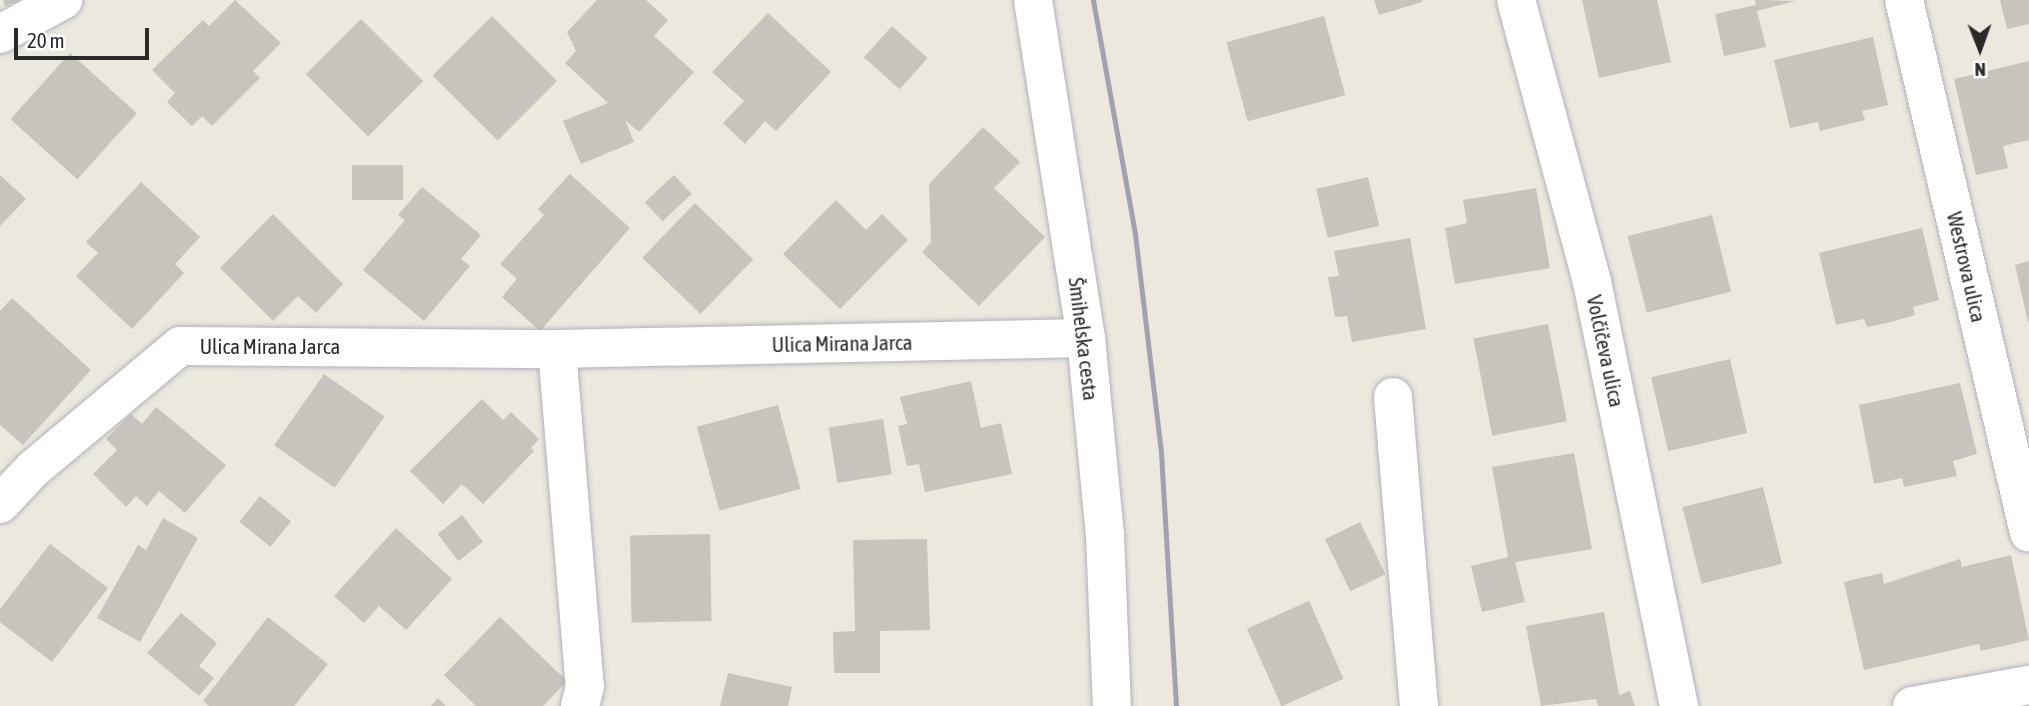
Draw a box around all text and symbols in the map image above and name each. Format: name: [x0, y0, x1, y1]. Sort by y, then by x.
scale bar: [18, 14, 152, 58]
north arrow: [1945, 14, 2015, 84]
text: 20 m: [27, 28, 65, 52]
text: N: [1975, 59, 1986, 81]
street label: Westrova ulica: [1942, 209, 1992, 325]
street label: Šmihelska cesta: [1064, 276, 1104, 402]
street label: Volčičeva ulica: [1582, 293, 1630, 409]
street label: Ulica Mirana Jarca: [771, 329, 913, 357]
street label: Ulica Mirana Jarca: [200, 333, 340, 359]

